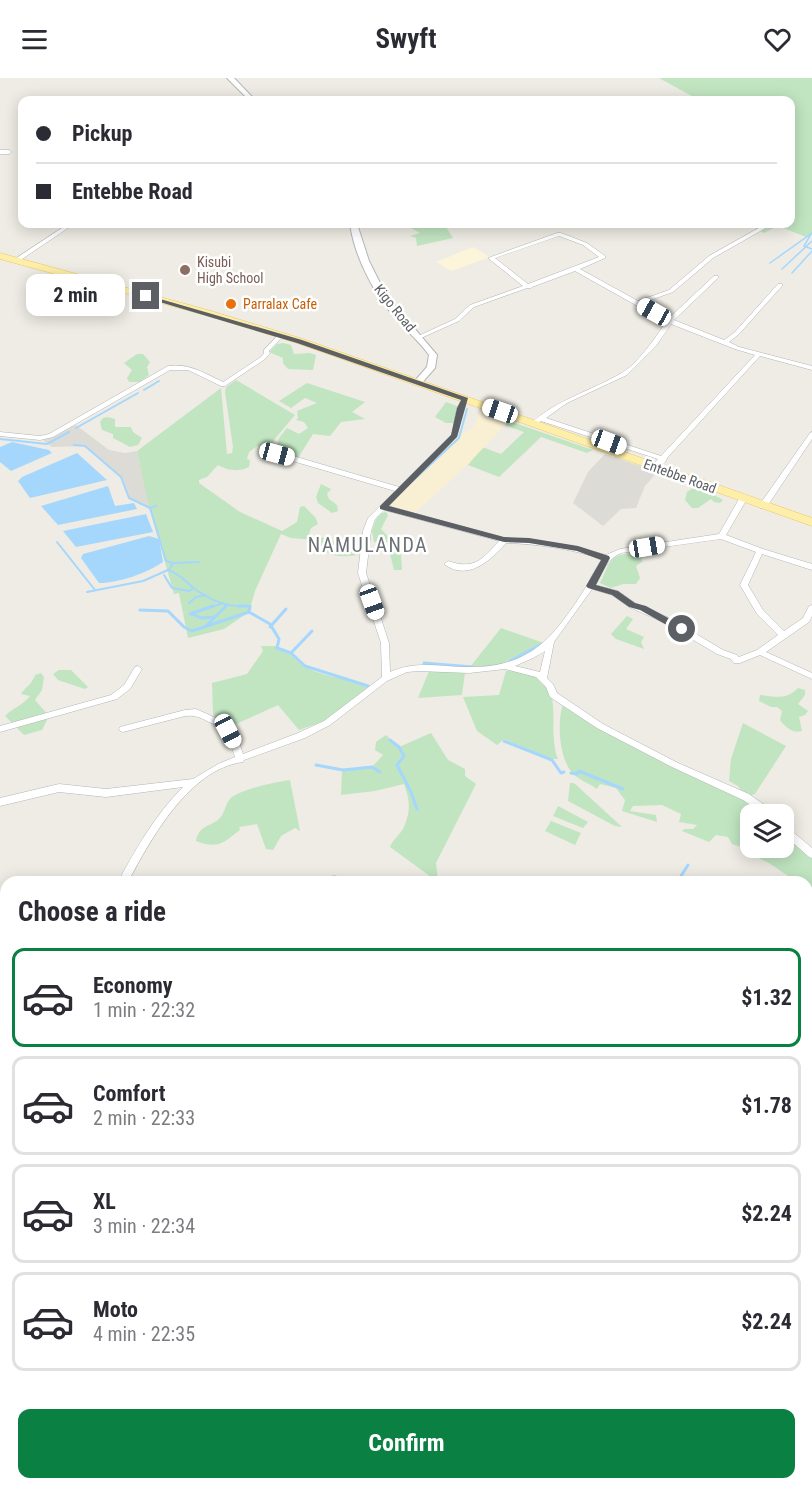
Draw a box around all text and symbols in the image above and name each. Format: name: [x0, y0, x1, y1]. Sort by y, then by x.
icon: menu: [18, 23, 51, 56]
text: Swyft: [376, 23, 437, 55]
icon: heart: [761, 23, 794, 56]
text: Pickup: [72, 121, 132, 146]
text: Entebbe Road: [72, 179, 193, 204]
place label: Kisubi High School: [197, 254, 264, 286]
marker: Kisubi High School: [178, 263, 192, 277]
callout: 2 min: [26, 275, 125, 317]
street label: Kigo Road: [371, 281, 419, 335]
route end: [132, 282, 159, 309]
text: 2 min: [53, 283, 98, 307]
car: [634, 295, 674, 329]
place label: Parralax Cafe: [243, 296, 318, 312]
marker: Parralax Cafe: [224, 297, 238, 311]
car: [480, 397, 520, 425]
car: [589, 427, 629, 457]
car: [257, 441, 297, 467]
street label: Entebbe Road: [641, 455, 719, 497]
district label: NAMULANDA: [308, 533, 428, 557]
car: [628, 535, 666, 559]
car: [357, 582, 387, 622]
route start: [668, 615, 695, 642]
car: [212, 711, 244, 751]
map controls: [740, 804, 794, 858]
button: layers: [740, 804, 794, 858]
text: Choose a ride: [18, 896, 166, 928]
icon: car: [21, 971, 75, 1025]
text: Economy: [93, 973, 173, 998]
text: $1.32: [741, 985, 792, 1010]
text: 1 min · 22:32: [93, 998, 195, 1022]
icon: car: [21, 1079, 75, 1133]
text: Comfort: [93, 1081, 166, 1106]
text: $1.78: [741, 1093, 792, 1118]
text: 2 min · 22:33: [93, 1106, 195, 1130]
icon: car: [21, 1187, 75, 1241]
text: XL: [93, 1189, 116, 1214]
text: $2.24: [741, 1201, 792, 1226]
text: 3 min · 22:34: [93, 1214, 195, 1238]
icon: car: [21, 1295, 75, 1349]
text: Moto: [93, 1297, 138, 1322]
text: $2.24: [741, 1309, 792, 1334]
text: 4 min · 22:35: [93, 1322, 195, 1346]
button: Confirm: [18, 1409, 795, 1478]

